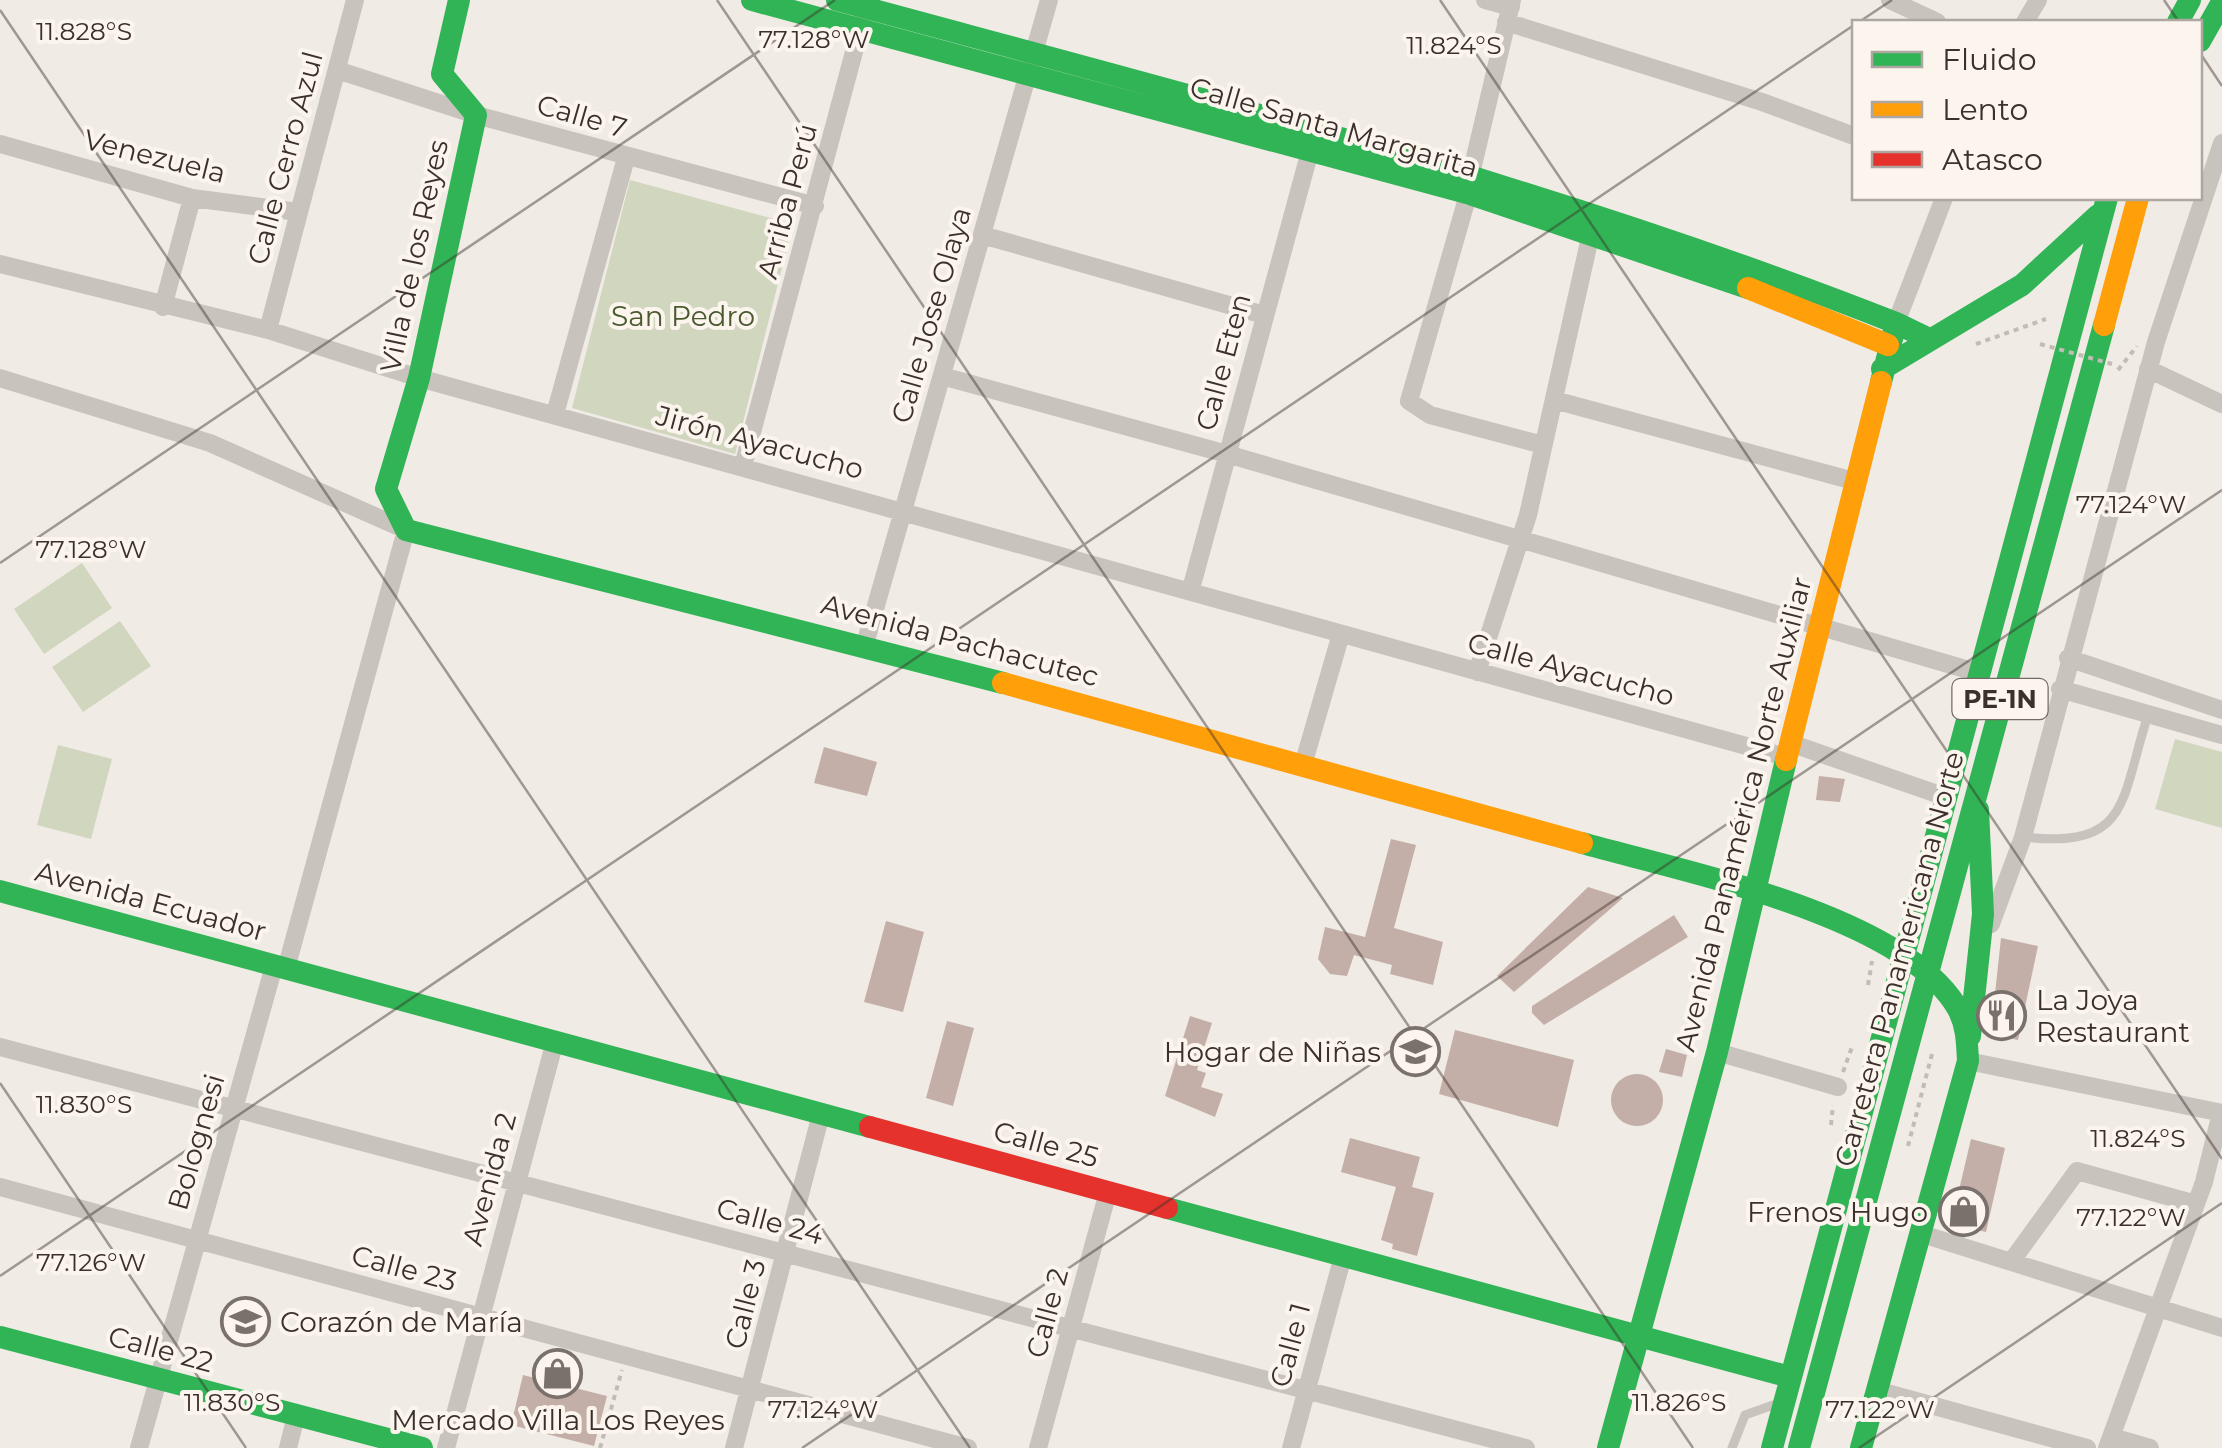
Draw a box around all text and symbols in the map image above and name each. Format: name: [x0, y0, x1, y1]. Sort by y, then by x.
text: 11.828°S: [36, 16, 132, 46]
legend: [1852, 20, 2202, 200]
text: 77.128°W: [758, 24, 870, 54]
text: 11.824°S: [1406, 30, 1502, 60]
text: Fluido: [1942, 41, 2036, 78]
street label: Calle Cerro Azul: [240, 48, 330, 268]
street label: Calle Santa Margarita: [1186, 70, 1482, 184]
street label: Calle 7: [533, 87, 631, 145]
text: Lento: [1942, 91, 2028, 128]
street label: Arriba Perú: [750, 120, 824, 282]
street label: Venezuela: [81, 122, 229, 190]
street label: Villa de los Reyes: [373, 136, 455, 376]
text: Atasco: [1942, 141, 2043, 178]
street label: Calle Jose Olaya: [884, 203, 978, 427]
street label: Calle Eten: [1188, 290, 1258, 434]
park label: San Pedro: [611, 299, 755, 333]
street label: Jirón Ayacucho: [652, 398, 867, 486]
text: 77.124°W: [2076, 489, 2186, 519]
text: 77.128°W: [35, 534, 147, 564]
street label: Avenida Panamérica Norte Auxiliar: [1668, 573, 1818, 1055]
street label: Avenida Pachacutec: [818, 587, 1102, 693]
street label: Calle Ayacucho: [1464, 625, 1678, 713]
road number: PE-1N: [1952, 679, 2048, 719]
street label: Carretera Panamericana Norte: [1827, 748, 1971, 1170]
street label: Avenida Ecuador: [32, 854, 270, 948]
place label: La Joya Restaurant: [2036, 983, 2190, 1049]
restaurant icon: La Joya Restaurant: [1975, 990, 2027, 1042]
school or university icon: Hogar de Niñas: [1390, 1026, 1442, 1078]
place label: Hogar de Niñas: [1164, 1035, 1381, 1069]
street label: Bolognesi: [160, 1070, 232, 1214]
text: 11.830°S: [36, 1089, 132, 1119]
street label: Avenida 2: [455, 1109, 523, 1249]
street label: Calle 25: [990, 1114, 1102, 1174]
text: 11.824°S: [2090, 1123, 2186, 1153]
shop icon: Frenos Hugo: [1937, 1186, 1989, 1238]
street label: Calle 24: [713, 1190, 828, 1252]
place label: Frenos Hugo: [1747, 1195, 1928, 1229]
text: 77.122°W: [2076, 1202, 2186, 1232]
street label: Calle 23: [348, 1238, 460, 1298]
text: 77.126°W: [36, 1247, 146, 1277]
street label: Calle 3: [717, 1256, 773, 1352]
street label: Calle 2: [1019, 1264, 1075, 1362]
school or university icon: Corazón de María: [219, 1296, 271, 1348]
street label: Calle 1: [1263, 1299, 1317, 1391]
place label: Corazón de María: [280, 1305, 523, 1339]
street label: Calle 22: [105, 1319, 217, 1379]
shop icon: Mercado Villa Los Reyes: [532, 1347, 584, 1399]
text: 11.830°S: [184, 1387, 280, 1417]
text: 11.826°S: [1632, 1387, 1726, 1417]
text: 77.124°W: [768, 1394, 878, 1424]
text: 77.122°W: [1825, 1394, 1935, 1424]
place label: Mercado Villa Los Reyes: [391, 1403, 725, 1437]

